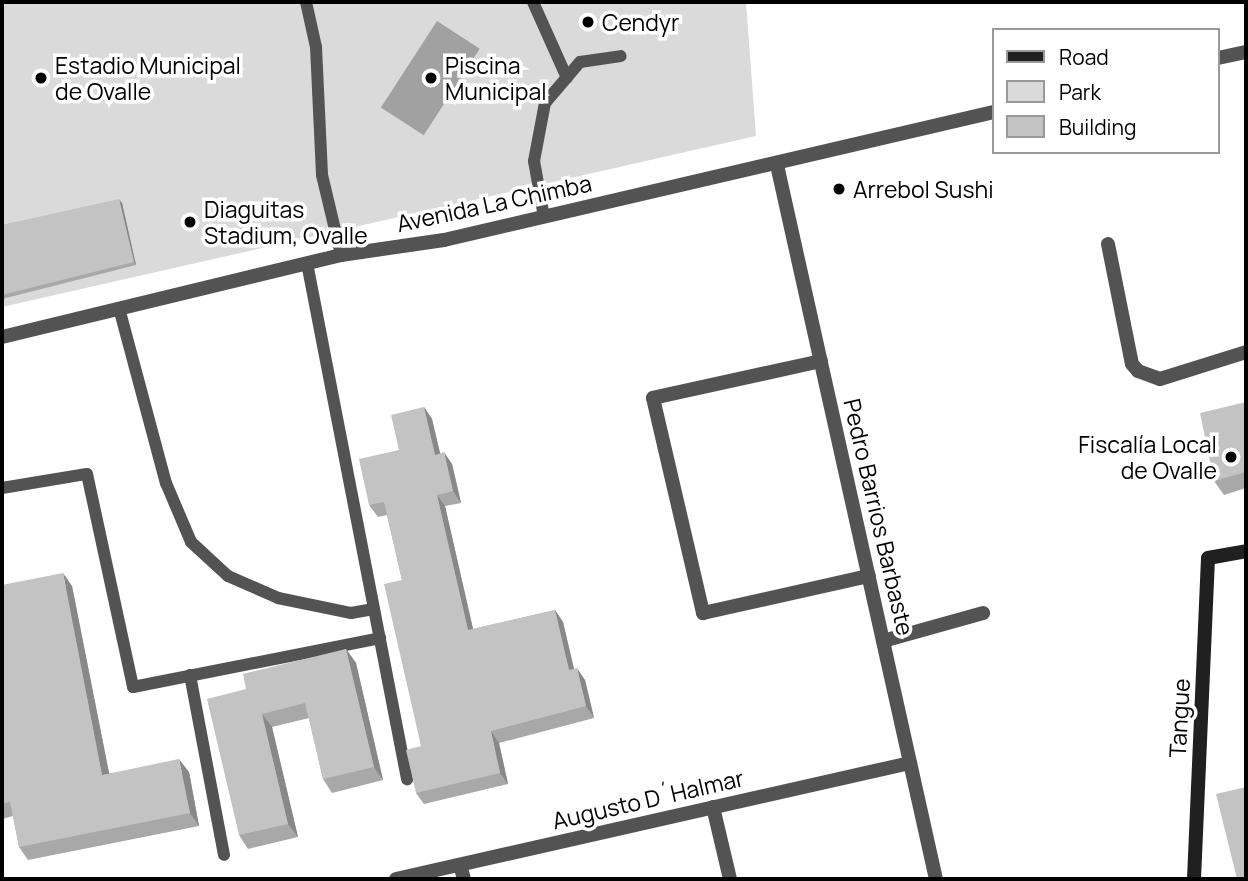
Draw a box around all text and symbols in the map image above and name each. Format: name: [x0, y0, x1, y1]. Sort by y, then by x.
place label: Cendyr: [602, 8, 679, 36]
marker: Cendyr: [580, 14, 596, 30]
legend: [992, 28, 1220, 154]
text: Road: [1059, 43, 1109, 71]
place label: Estadio Municipal de Ovalle: [55, 51, 241, 105]
place label: Piscina Municipal: [445, 51, 547, 105]
marker: Estadio Municipal de Ovalle: [33, 70, 49, 86]
marker: Piscina Municipal: [423, 70, 439, 86]
text: Park: [1059, 78, 1101, 106]
text: Building: [1059, 113, 1136, 141]
street label: Avenida La Chimba: [394, 169, 594, 237]
place label: Arrebol Sushi: [853, 175, 994, 203]
marker: Arrebol Sushi: [831, 181, 847, 197]
place label: Diaguitas Stadium, Ovalle: [204, 195, 368, 249]
marker: Diaguitas Stadium, Ovalle: [182, 214, 198, 230]
street label: Pedro Barrios Barbaste: [838, 396, 920, 638]
place label: Fiscalía Local de Ovalle: [1078, 430, 1217, 484]
marker: Fiscalía Local de Ovalle: [1223, 449, 1239, 465]
street label: Tangue: [1163, 678, 1195, 758]
street label: Augusto D´Halmar: [550, 764, 746, 834]

